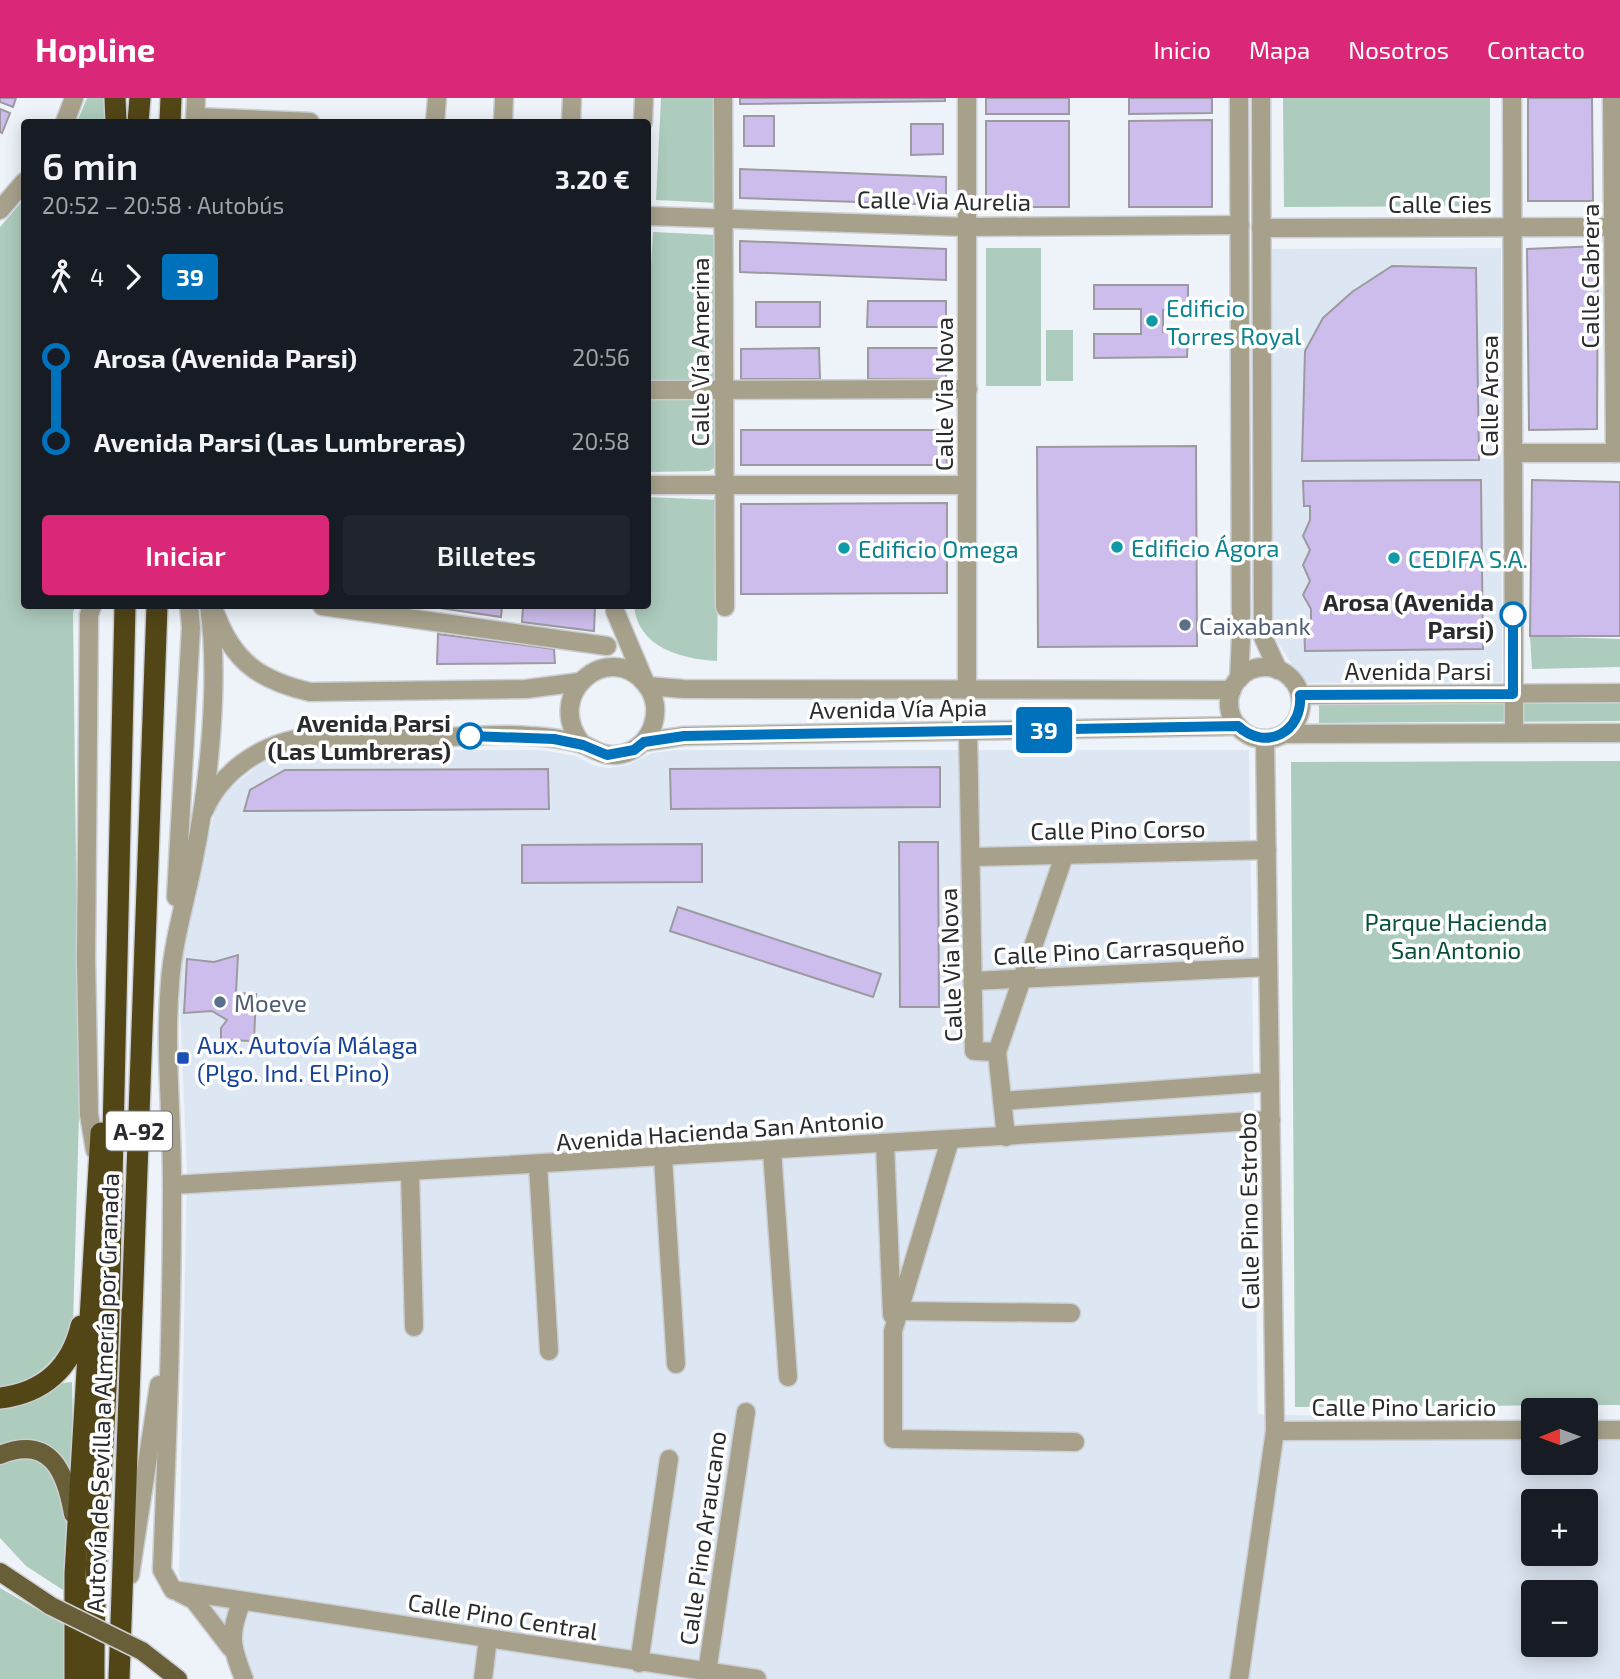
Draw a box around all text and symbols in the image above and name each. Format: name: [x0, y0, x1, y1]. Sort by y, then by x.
text: Hopline: [35, 29, 155, 69]
text: Inicio: [1153, 35, 1211, 64]
text: Mapa: [1249, 35, 1310, 64]
text: Nosotros: [1348, 35, 1449, 64]
text: Contacto: [1487, 35, 1585, 64]
text: 6 min: [42, 142, 138, 188]
text: 3.20 €: [555, 163, 630, 194]
street label: Calle Via Aurelia: [857, 184, 1031, 216]
street label: Calle Cies: [1388, 189, 1492, 218]
text: 20:52 – 20:58 · Autobús: [42, 191, 284, 219]
street label: Calle Cabrera: [1575, 204, 1604, 348]
icon: walk: [42, 258, 80, 296]
icon: forward: [114, 258, 152, 296]
street label: Calle Vía Amerina: [685, 258, 714, 446]
text: 39: [176, 262, 204, 291]
text: 4: [90, 263, 104, 291]
place label: Edificio Torres Royal: [1166, 293, 1301, 350]
marker: Edificio Torres Royal: [1144, 313, 1160, 329]
street label: Calle Via Nova: [929, 317, 958, 471]
street label: Calle Arosa: [1474, 335, 1503, 457]
text: Arosa (Avenida Parsi): [94, 342, 357, 373]
text: 20:56: [572, 343, 630, 371]
text: Avenida Parsi (Las Lumbreras): [94, 426, 466, 457]
text: 20:58: [571, 427, 630, 455]
button: Iniciar: [42, 515, 329, 595]
button: Billetes: [343, 515, 630, 595]
place label: Edificio Ágora: [1131, 533, 1279, 562]
place label: Edificio Omega: [858, 534, 1019, 563]
marker: Edificio Ágora: [1109, 539, 1125, 555]
marker: Edificio Omega: [836, 540, 852, 556]
place label: CEDIFA S.A.: [1408, 544, 1528, 573]
marker: CEDIFA S.A.: [1386, 550, 1402, 566]
place label: Arosa (Avenida Parsi): [1323, 587, 1494, 644]
marker: Arosa (Avenida Parsi): [1500, 602, 1526, 628]
place label: Caixabank: [1199, 611, 1311, 640]
marker: Caixabank: [1177, 617, 1193, 633]
street label: Avenida Parsi: [1344, 656, 1492, 685]
street label: Avenida Vía Apia: [809, 692, 987, 724]
line badge: 39: [1012, 707, 1076, 753]
place label: Avenida Parsi (Las Lumbreras): [268, 708, 451, 765]
text: 39: [1030, 715, 1058, 744]
marker: Avenida Parsi (Las Lumbreras): [457, 723, 483, 749]
street label: Calle Pino Corso: [1030, 813, 1206, 845]
street label: Calle Via Nova: [933, 888, 967, 1042]
park label: Parque Hacienda San Antonio: [1365, 907, 1547, 964]
street label: Calle Pino Carrasqueño: [993, 928, 1245, 970]
place label: Moeve: [234, 988, 307, 1017]
marker: Moeve: [212, 994, 228, 1010]
place label: Aux. Autovía Málaga (Plgo. Ind. El Pino): [197, 1030, 418, 1087]
marker: Aux. Autovía Málaga (Plgo. Ind. El Pino): [175, 1050, 191, 1066]
street label: Avenida Hacienda San Antonio: [555, 1104, 885, 1156]
road number: A-92: [106, 1112, 172, 1150]
street label: Calle Pino Estrobo: [1232, 1112, 1264, 1310]
street label: Autovía de Sevilla a Almería por Granada: [80, 1173, 124, 1613]
street label: Calle Pino Laricio: [1312, 1392, 1496, 1421]
north arrow: [1521, 1398, 1598, 1475]
map controls: [1521, 1398, 1598, 1657]
street label: Calle Pino Araucano: [673, 1429, 731, 1647]
button: +: [1521, 1489, 1598, 1566]
button: −: [1521, 1580, 1598, 1657]
street label: Calle Pino Central: [406, 1587, 600, 1645]

